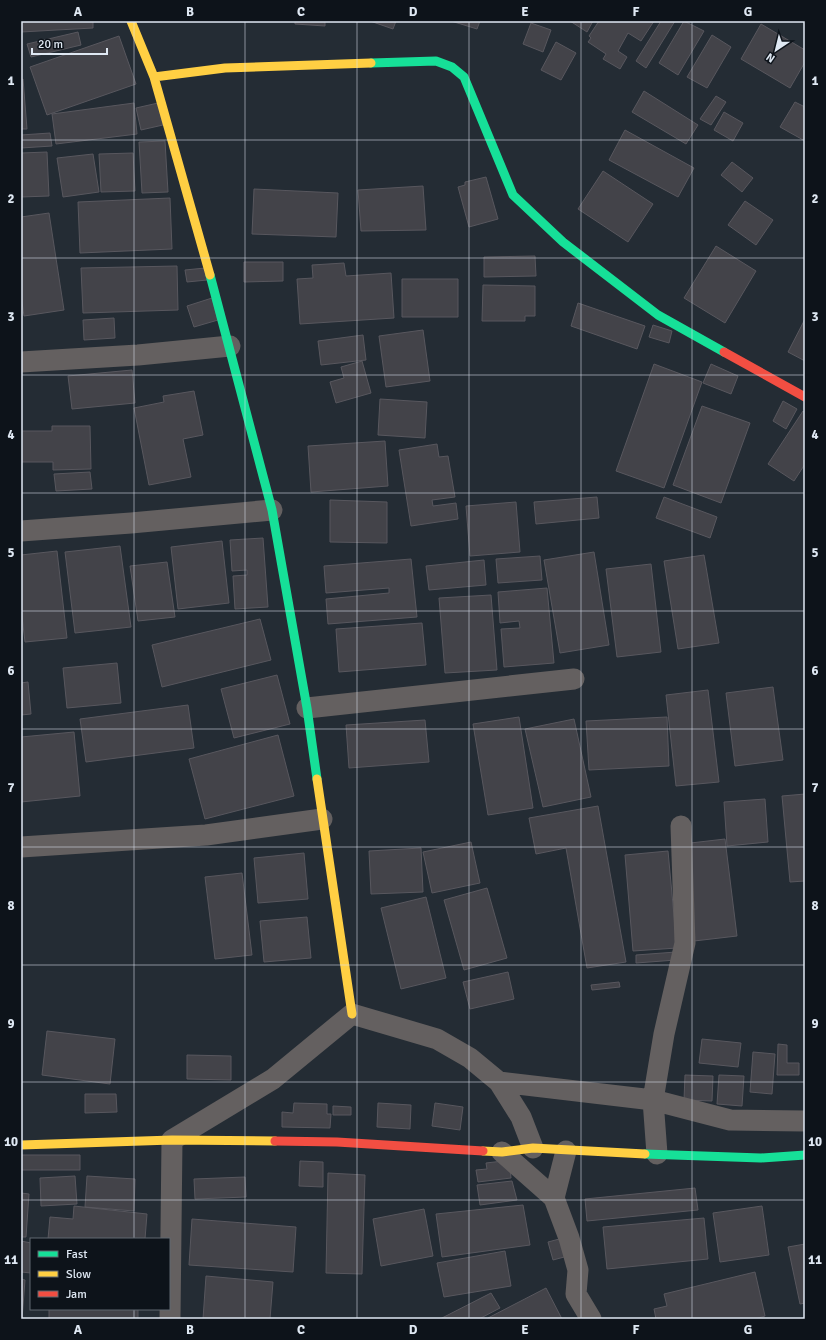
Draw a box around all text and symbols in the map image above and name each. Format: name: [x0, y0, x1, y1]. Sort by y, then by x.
text: A: [74, 4, 83, 20]
text: B: [186, 4, 194, 20]
text: C: [297, 4, 305, 20]
text: D: [409, 4, 418, 20]
text: E: [521, 4, 529, 20]
text: F: [633, 4, 640, 20]
text: G: [744, 4, 752, 20]
scale bar: [32, 30, 107, 56]
north arrow: [756, 30, 796, 70]
text: 20 m: [38, 37, 63, 52]
text: N: [764, 50, 777, 65]
text: 1: [7, 73, 15, 89]
text: 1: [811, 73, 819, 89]
text: 2: [7, 191, 15, 207]
text: 2: [811, 191, 819, 207]
text: 3: [7, 309, 15, 325]
text: 3: [811, 309, 819, 325]
text: 4: [7, 427, 15, 443]
text: 4: [811, 427, 819, 443]
text: 5: [7, 545, 15, 561]
text: 5: [811, 545, 819, 561]
text: 6: [7, 663, 15, 679]
text: 6: [811, 663, 819, 679]
text: 7: [7, 780, 15, 796]
text: 7: [811, 780, 819, 796]
text: 8: [7, 898, 15, 914]
text: 8: [811, 898, 819, 914]
text: 9: [7, 1016, 15, 1032]
text: 9: [811, 1016, 819, 1032]
text: 10: [4, 1134, 18, 1150]
text: 10: [808, 1134, 822, 1150]
legend: [30, 1238, 170, 1310]
text: Fast: [66, 1247, 87, 1262]
text: 11: [4, 1252, 18, 1268]
text: 11: [808, 1252, 822, 1268]
text: Slow: [66, 1267, 91, 1282]
text: Jam: [66, 1287, 87, 1302]
text: A: [74, 1322, 83, 1338]
text: B: [186, 1322, 194, 1338]
text: C: [297, 1322, 305, 1338]
text: D: [409, 1322, 418, 1338]
text: E: [521, 1322, 529, 1338]
text: F: [633, 1322, 640, 1338]
text: G: [744, 1322, 752, 1338]

